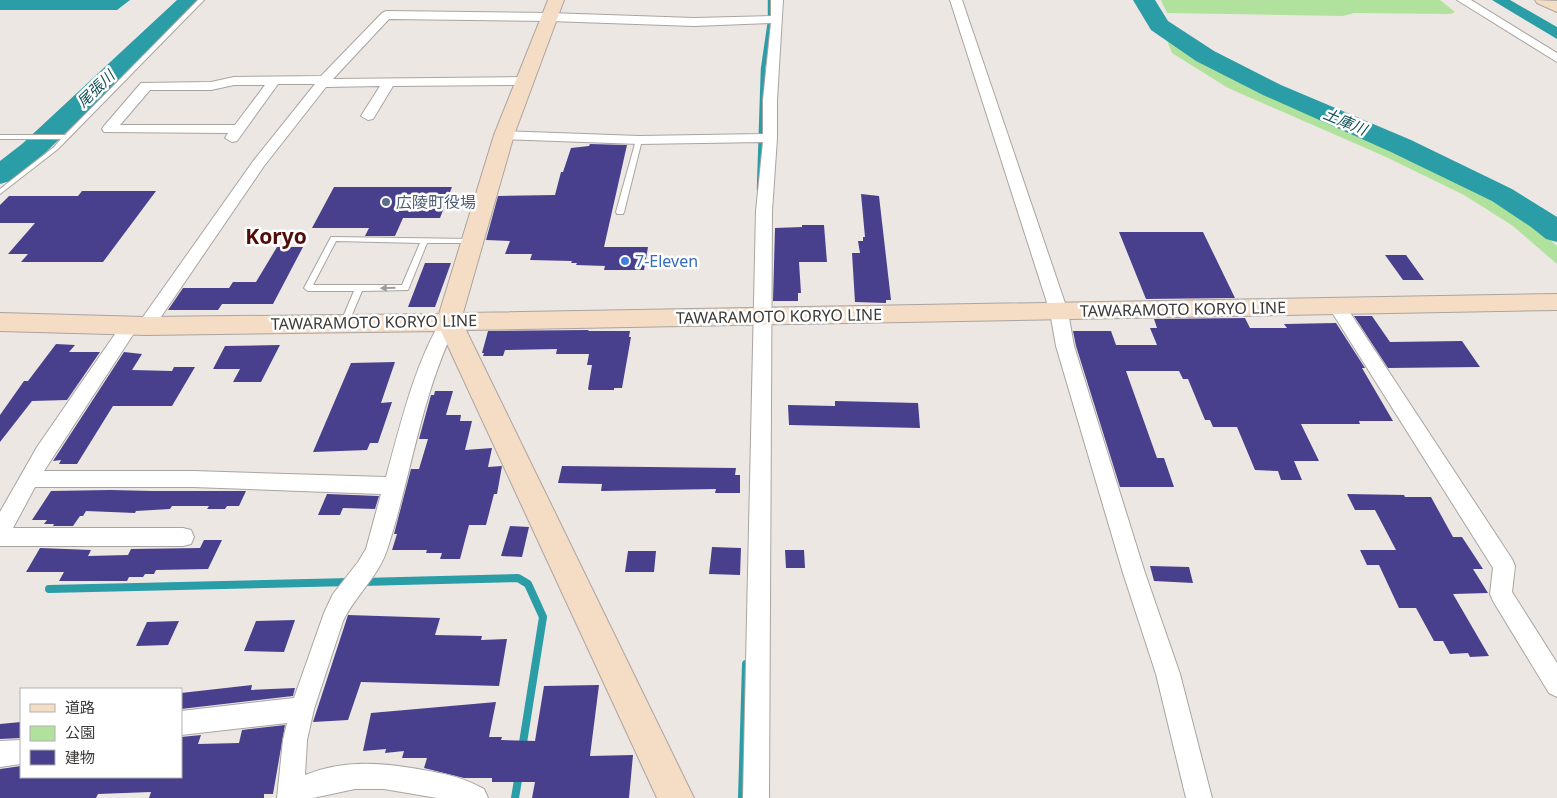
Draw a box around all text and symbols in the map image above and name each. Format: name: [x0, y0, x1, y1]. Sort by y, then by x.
water label: 尾張川: [72, 64, 120, 111]
water label: 土庫川: [1321, 103, 1372, 140]
place label: 広陵町役場: [396, 191, 476, 213]
marker: 広陵町役場: [380, 196, 392, 208]
district label: Koryo: [245, 222, 307, 250]
place label: 7-Eleven: [635, 250, 698, 272]
marker: 7-Eleven: [619, 255, 631, 267]
one-way arrow: [380, 284, 396, 292]
street label: TAWARAMOTO KORYO LINE: [1080, 296, 1286, 322]
street label: TAWARAMOTO KORYO LINE: [676, 303, 882, 329]
street label: TAWARAMOTO KORYO LINE: [271, 309, 477, 335]
legend: [20, 688, 182, 778]
text: 道路: [65, 697, 95, 717]
text: 公園: [65, 722, 95, 742]
text: 建物: [65, 747, 95, 767]

